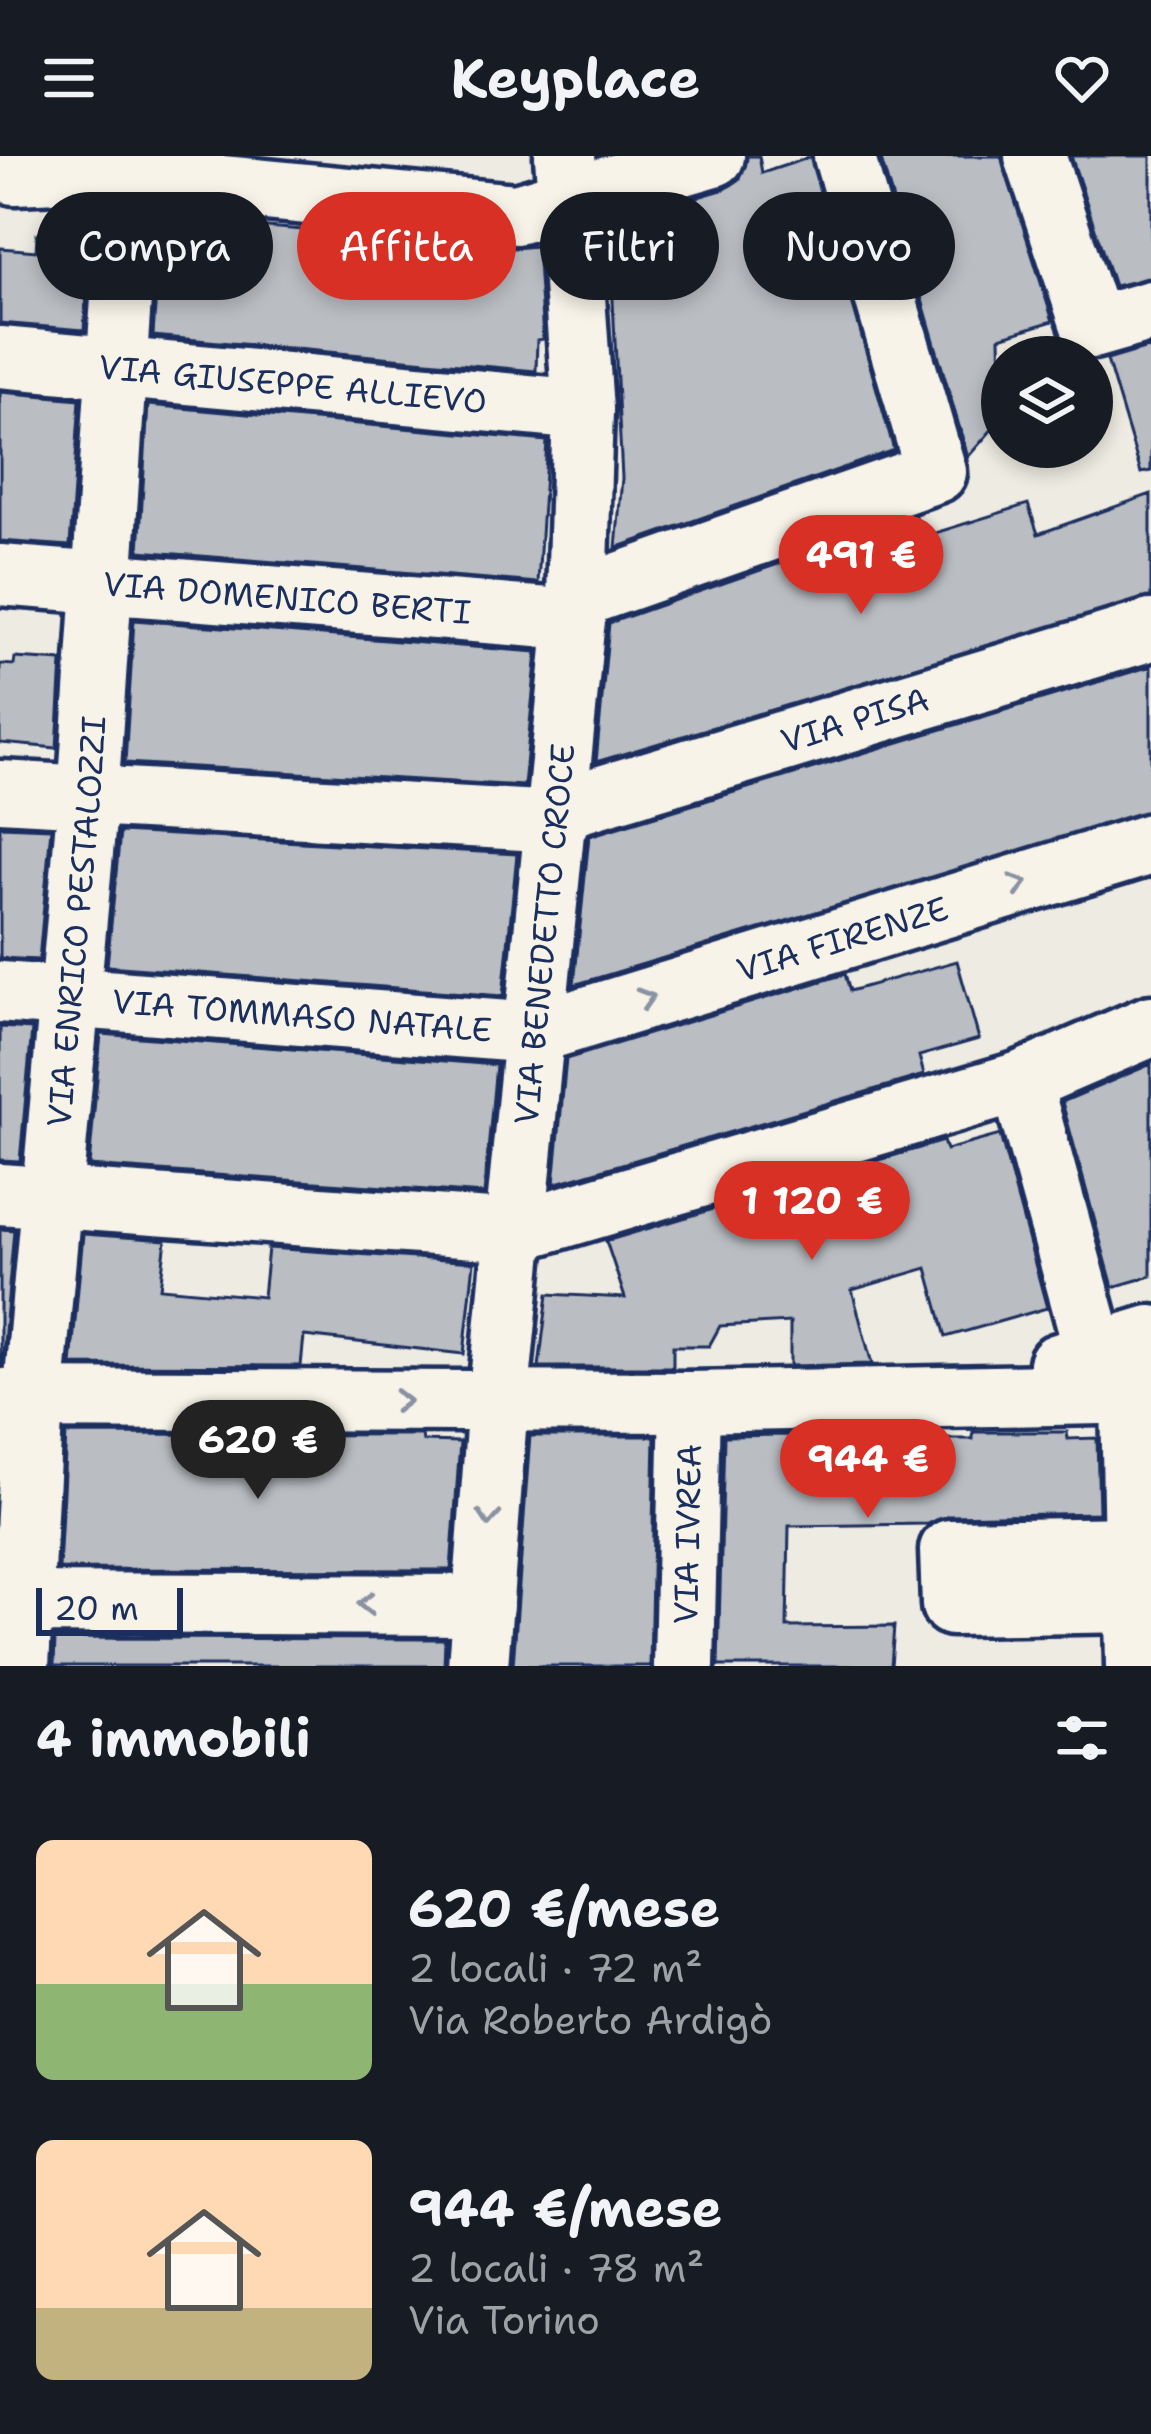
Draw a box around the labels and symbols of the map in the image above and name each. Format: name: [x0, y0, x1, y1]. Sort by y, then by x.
street label: VIA GIUSEPPE ALLIEVO: [97, 344, 489, 424]
pin: 491 €: [777, 515, 945, 617]
street label: VIA DOMENICO BERTI: [101, 561, 473, 634]
street label: VIA PISA: [775, 676, 934, 763]
street label: VIA ENRICO PESTALOZZI: [36, 714, 116, 1129]
street label: VIA BENEDETTO CROCE: [503, 741, 585, 1127]
one-way arrow: [1008, 873, 1029, 898]
street label: VIA FIRENZE: [731, 885, 954, 992]
street label: VIA TOMMASO NATALE: [111, 978, 494, 1052]
one-way arrow: [635, 988, 656, 1013]
pin: 1 120 €: [701, 1161, 923, 1263]
one-way arrow: [394, 1388, 412, 1414]
pin: 620 €: [174, 1400, 342, 1502]
pin: 944 €: [784, 1419, 952, 1521]
street label: VIA IVREA: [662, 1443, 712, 1625]
one-way arrow: [477, 1509, 503, 1528]
scale bar: [36, 1582, 183, 1635]
one-way arrow: [356, 1591, 374, 1617]

